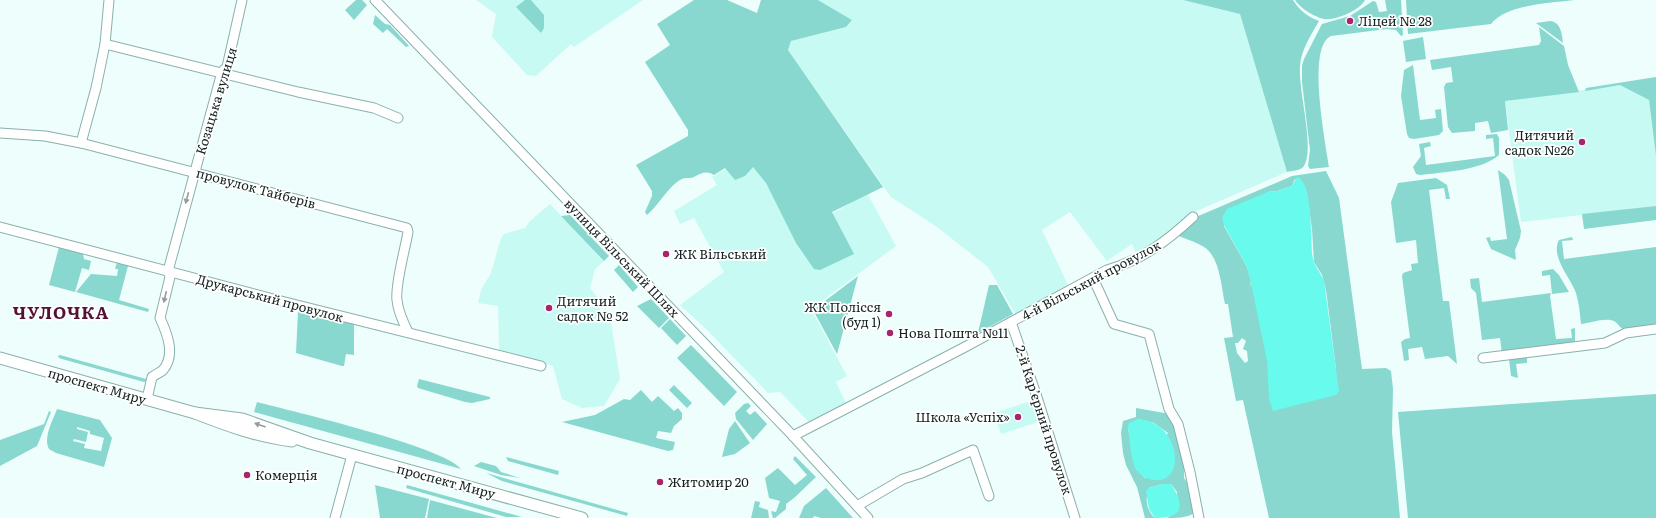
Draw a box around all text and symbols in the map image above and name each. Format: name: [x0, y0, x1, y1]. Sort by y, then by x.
place label: Ліцей № 28: [1358, 11, 1432, 30]
marker: Ліцей № 28: [1345, 16, 1355, 26]
street label: Козацька вулиця: [190, 45, 241, 157]
place label: Дитячий садок №26: [1505, 125, 1574, 159]
marker: Дитячий садок №26: [1577, 137, 1587, 147]
street label: провулок Тайберів: [194, 162, 318, 213]
one-way arrow: [184, 192, 190, 204]
street label: вулиця Вільський Шлях: [560, 194, 685, 322]
street label: 4-й Вільський провулок: [1018, 235, 1164, 324]
place label: ЖК Вільський: [674, 244, 767, 263]
marker: ЖК Вільський: [661, 249, 671, 259]
street label: Друкарський провулок: [195, 269, 346, 326]
one-way arrow: [161, 291, 167, 304]
place label: Дитячий садок № 52: [557, 291, 629, 325]
place label: ЖК Полісся (буд 1): [804, 297, 881, 331]
district label: ЧУЛОЧКА: [13, 299, 109, 324]
marker: Дитячий садок № 52: [544, 303, 554, 313]
marker: ЖК Полісся (буд 1): [884, 309, 894, 319]
place label: Нова Пошта №11: [898, 323, 1009, 342]
marker: Нова Пошта №11: [885, 328, 895, 338]
street label: 2-й Карʼєрний провулок: [1011, 343, 1078, 497]
street label: проспект Миру: [46, 362, 149, 409]
place label: Школа «Успіх»: [915, 407, 1010, 426]
marker: Школа «Успіх»: [1013, 412, 1023, 422]
one-way arrow: [254, 421, 266, 427]
street label: проспект Миру: [395, 458, 498, 503]
place label: Комерція: [255, 465, 318, 484]
marker: Комерція: [242, 470, 252, 480]
place label: Житомир 20: [668, 472, 749, 491]
marker: Житомир 20: [655, 477, 665, 487]

